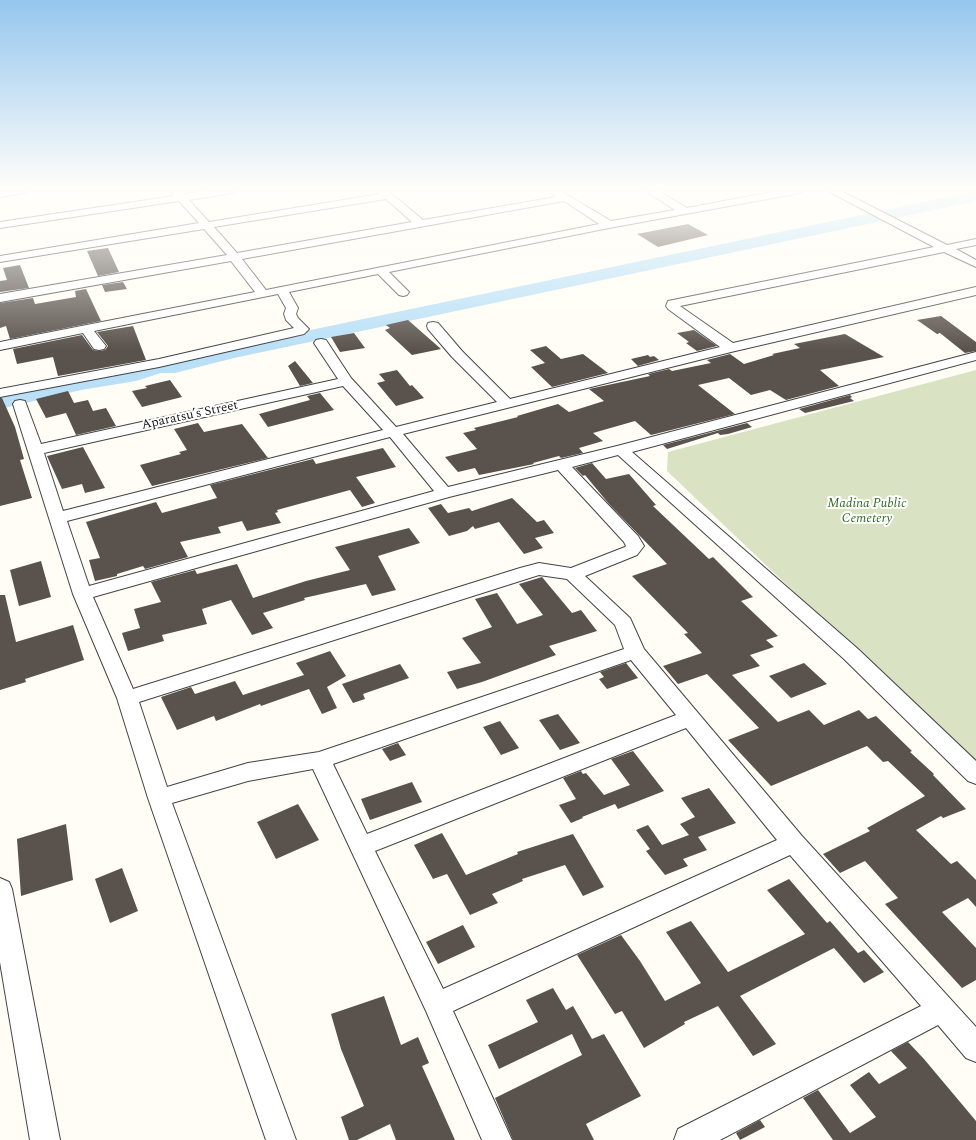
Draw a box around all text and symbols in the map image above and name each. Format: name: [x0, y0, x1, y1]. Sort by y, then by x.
street label: Aparatsu’s Street: [140, 398, 240, 434]
park label: Madina Public Cemetery: [828, 496, 906, 527]

